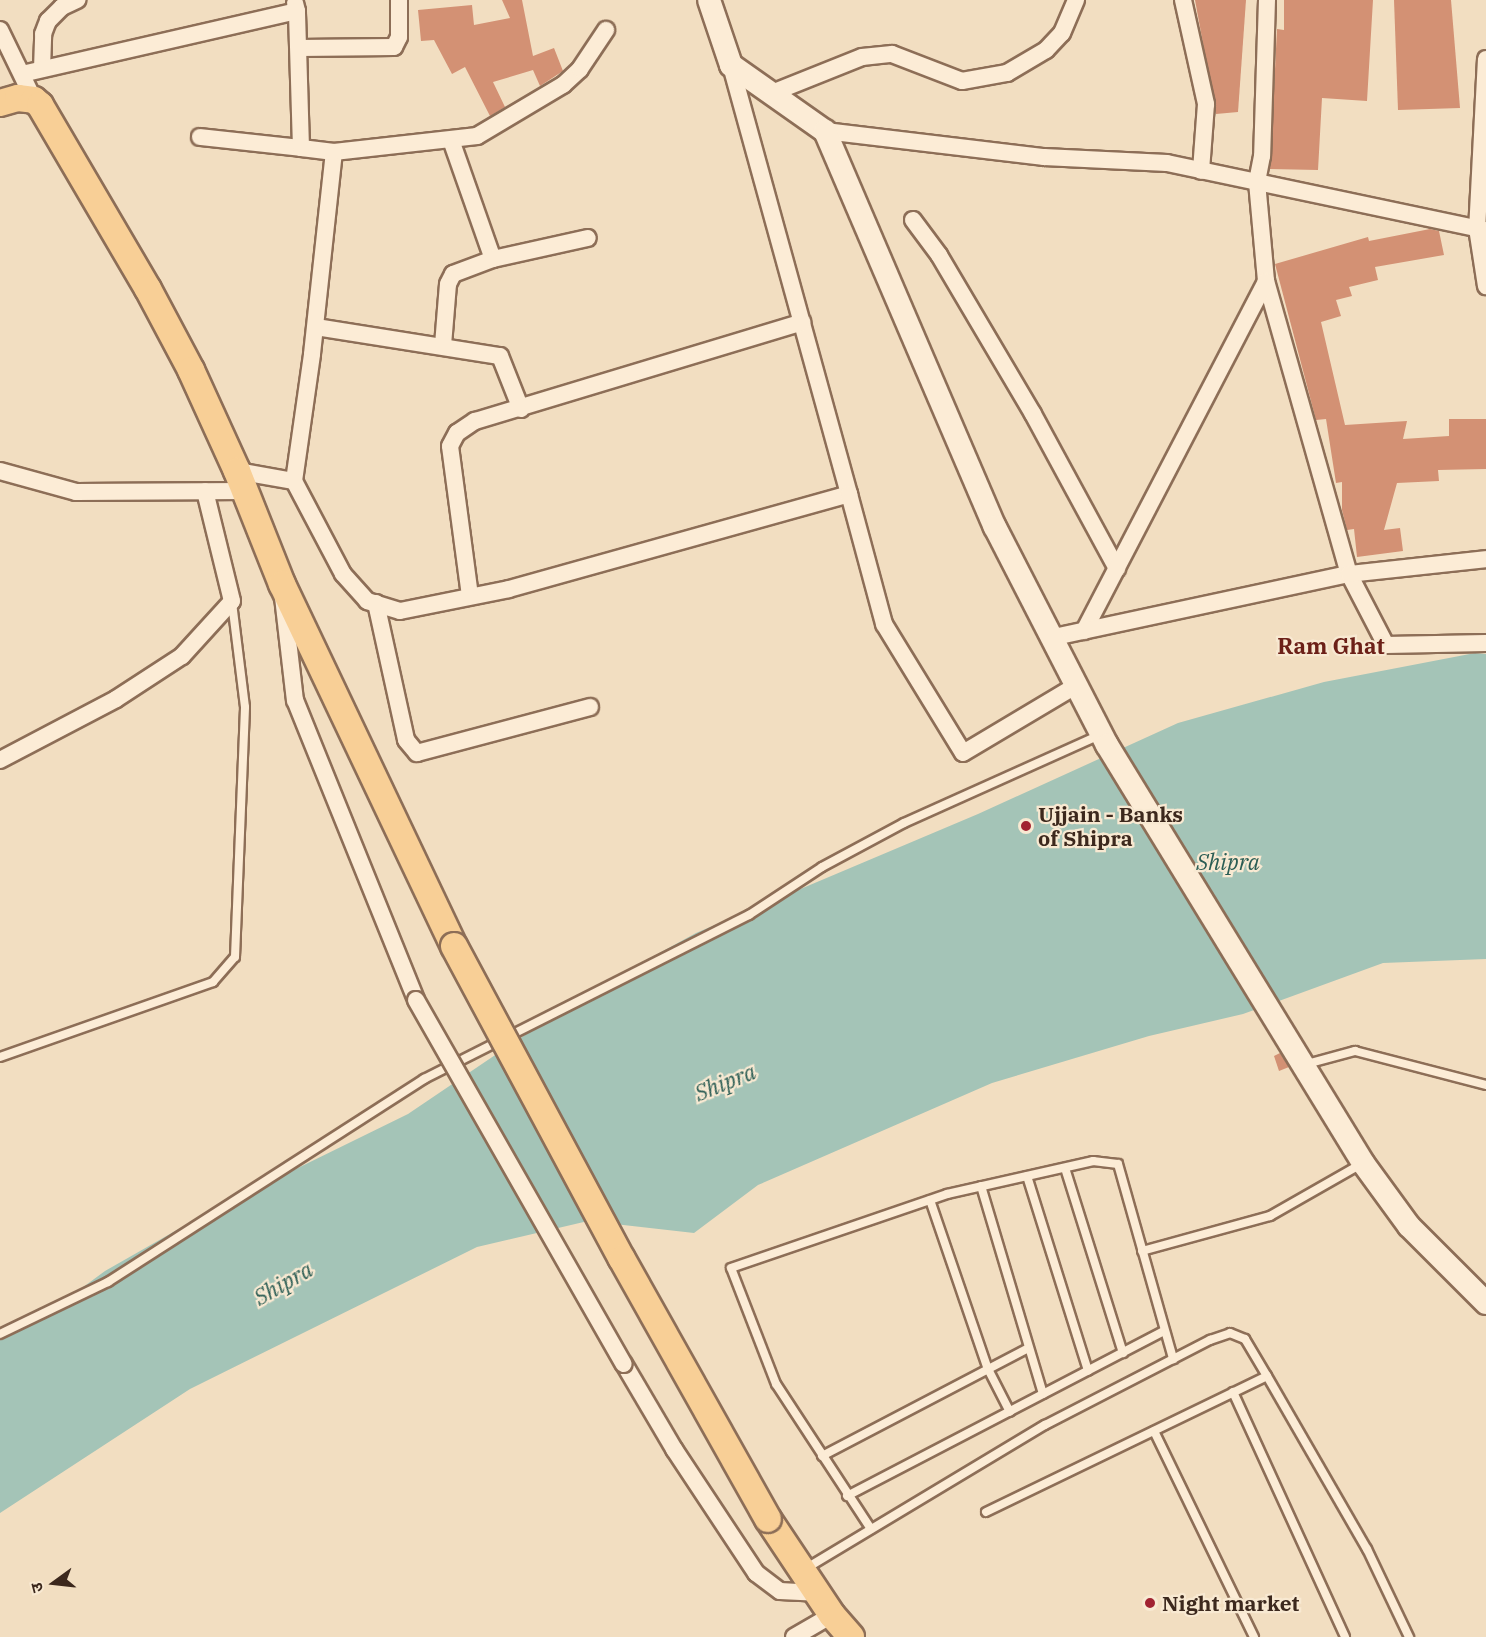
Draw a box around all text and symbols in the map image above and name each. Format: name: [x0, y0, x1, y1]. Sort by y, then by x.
district label: Ram Ghat: [1277, 633, 1385, 659]
place label: Ujjain - Banks of Shipra: [1038, 801, 1183, 851]
marker: Ujjain - Banks of Shipra: [1019, 819, 1033, 833]
water label: Shipra: [1196, 849, 1260, 875]
water label: Shipra: [691, 1058, 759, 1106]
water label: Shipra: [249, 1256, 317, 1310]
north arrow: [24, 1553, 84, 1613]
text: उ: [26, 1581, 47, 1595]
place label: Night market: [1162, 1590, 1299, 1616]
marker: Night market: [1143, 1596, 1157, 1610]

